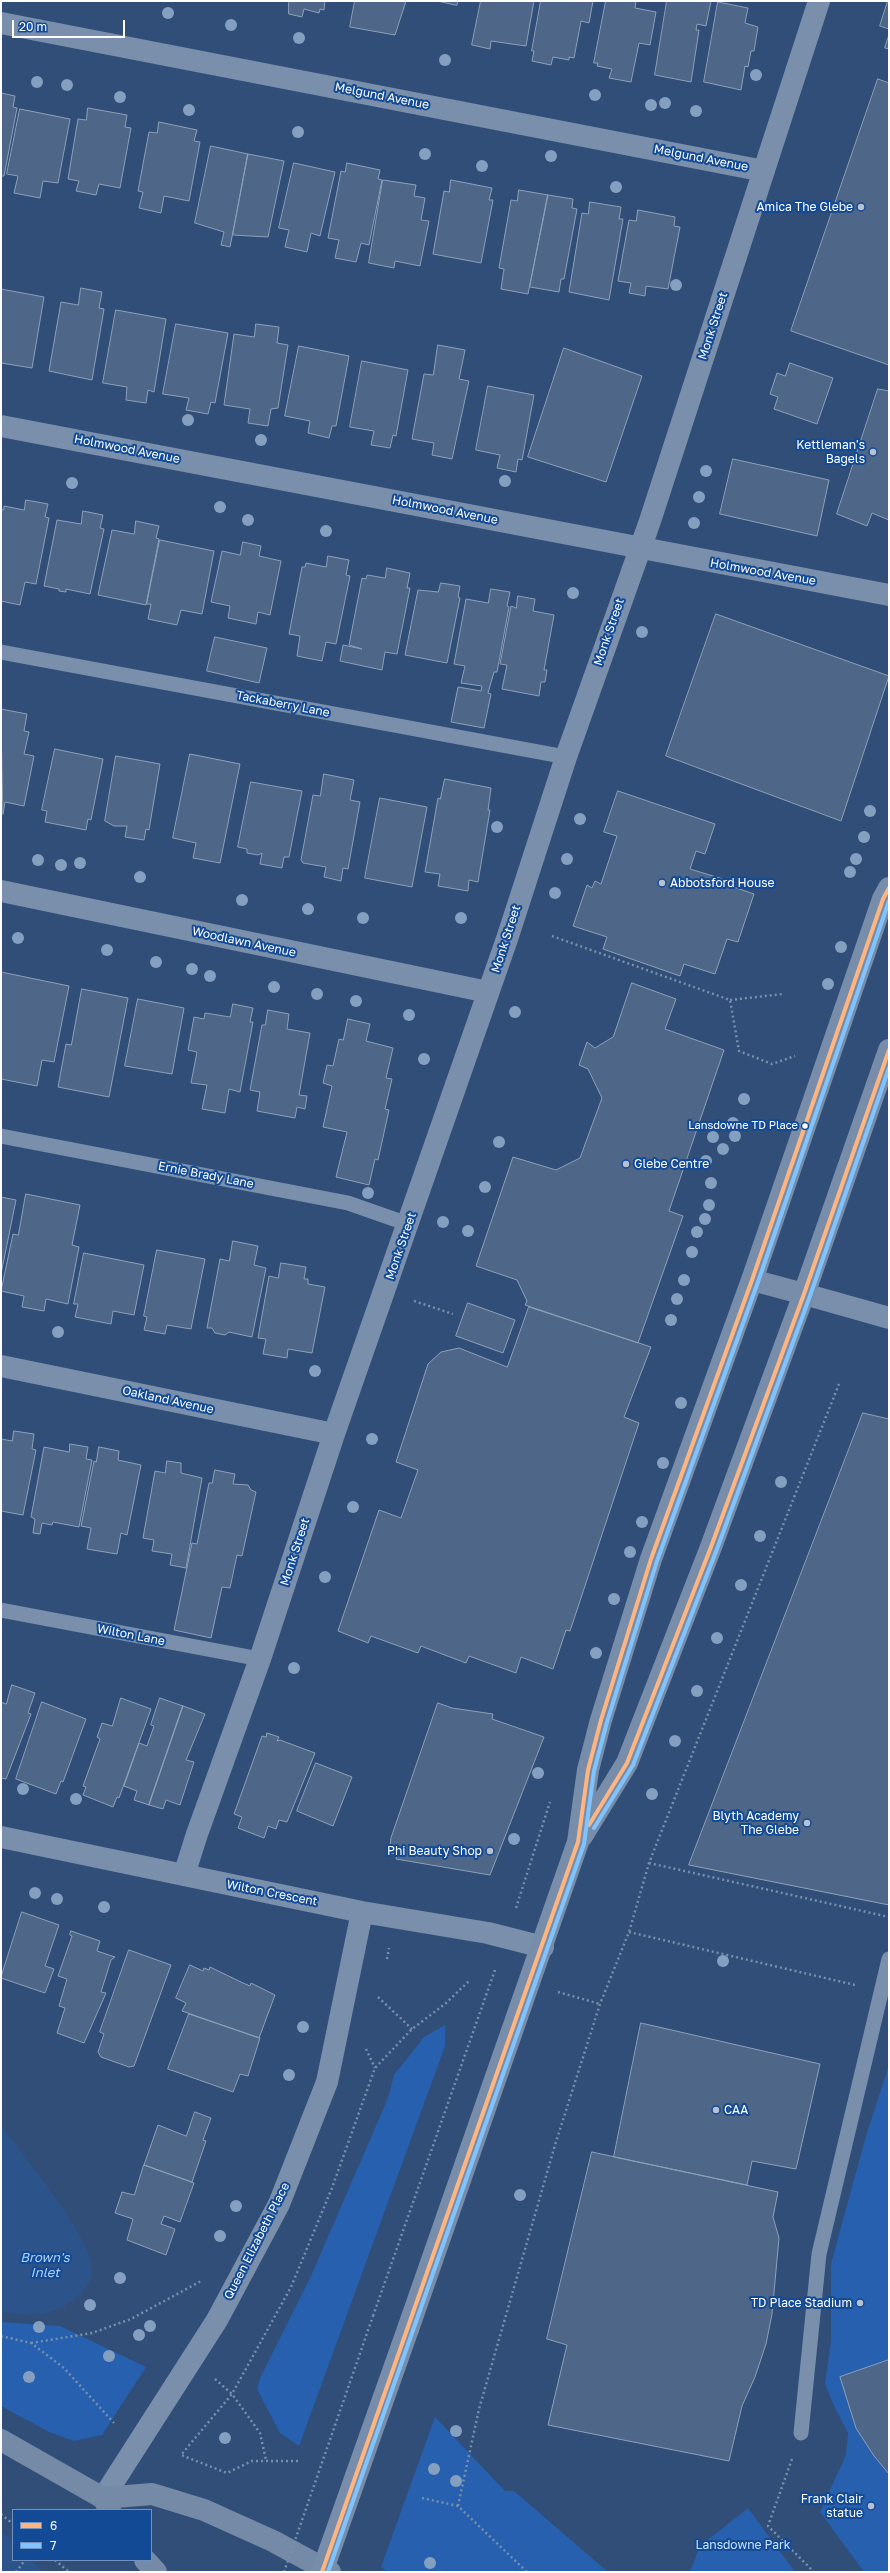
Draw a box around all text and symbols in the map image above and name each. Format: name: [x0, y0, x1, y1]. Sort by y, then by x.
scale bar: [14, 12, 127, 38]
text: 20 m: [19, 19, 47, 34]
street label: Melgund Avenue: [334, 80, 430, 112]
street label: Melgund Avenue: [653, 142, 749, 174]
place label: Amica The Glebe: [757, 200, 853, 214]
marker: Amica The Glebe: [856, 202, 866, 212]
street label: Monk Street: [695, 290, 731, 362]
street label: Holmwood Avenue: [73, 432, 181, 466]
place label: Kettleman's Bagels: [796, 438, 865, 466]
marker: Kettleman's Bagels: [868, 447, 878, 457]
street label: Holmwood Avenue: [391, 493, 499, 527]
street label: Holmwood Avenue: [709, 556, 817, 588]
street label: Monk Street: [591, 596, 627, 668]
street label: Tackaberry Lane: [235, 688, 331, 720]
place label: Abbotsford House: [670, 876, 774, 890]
marker: Abbotsford House: [657, 878, 667, 888]
street label: Monk Street: [488, 903, 524, 975]
street label: Woodlawn Avenue: [191, 924, 297, 960]
place label: Lansdowne TD Place: [688, 1119, 798, 1133]
marker: Lansdowne TD Place: [800, 1121, 810, 1131]
place label: Glebe Centre: [634, 1157, 709, 1171]
street label: Ernie Brady Lane: [157, 1159, 255, 1191]
marker: Glebe Centre: [621, 1159, 631, 1169]
street label: Monk Street: [383, 1210, 419, 1282]
street label: Oakland Avenue: [121, 1383, 215, 1417]
street label: Monk Street: [277, 1516, 313, 1588]
street label: Wilton Lane: [96, 1621, 166, 1649]
place label: Blyth Academy The Glebe: [712, 1809, 799, 1837]
marker: Blyth Academy The Glebe: [802, 1818, 812, 1828]
place label: Phi Beauty Shop: [387, 1844, 482, 1858]
marker: Phi Beauty Shop: [485, 1846, 495, 1856]
street label: Wilton Crescent: [225, 1877, 319, 1909]
place label: CAA: [724, 2103, 748, 2117]
marker: CAA: [711, 2105, 721, 2115]
street label: Queen Elizabeth Place: [221, 2180, 293, 2302]
water label: Brown's Inlet: [20, 2250, 70, 2281]
place label: TD Place Stadium: [751, 2296, 852, 2310]
marker: TD Place Stadium: [855, 2298, 865, 2308]
place label: Frank Clair statue: [801, 2492, 863, 2520]
marker: Frank Clair statue: [866, 2501, 876, 2511]
legend: [12, 2509, 152, 2561]
text: 6: [50, 2518, 57, 2533]
text: 7: [50, 2538, 56, 2553]
park label: Lansdowne Park: [696, 2538, 790, 2552]

